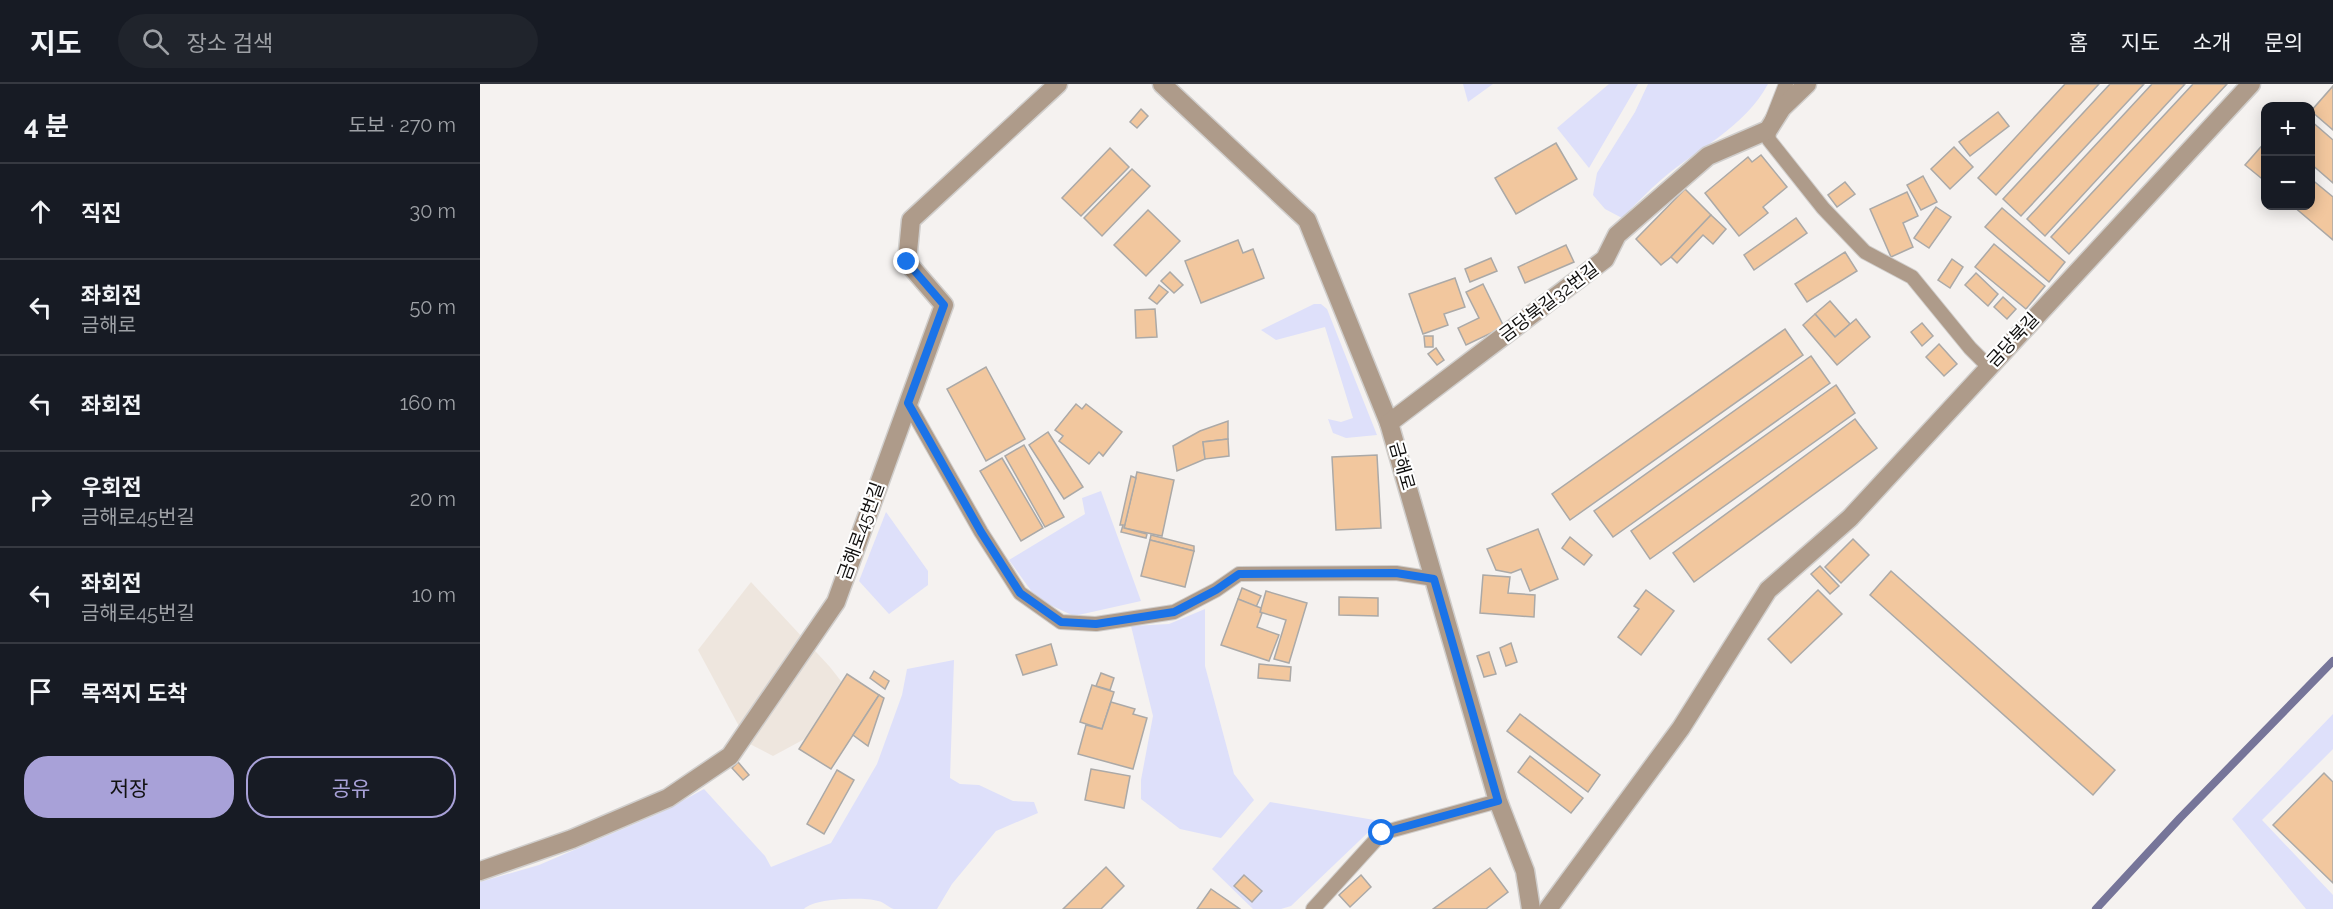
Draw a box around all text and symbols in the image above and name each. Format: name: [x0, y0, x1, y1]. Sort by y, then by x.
search box: [118, 14, 538, 68]
icon: search: [139, 25, 172, 58]
text: 지도: [30, 27, 82, 60]
text: 장소 검색: [187, 30, 273, 56]
text: 홈: [2069, 30, 2088, 55]
text: 지도: [2121, 30, 2160, 55]
text: 소개: [2193, 30, 2231, 55]
text: 문의: [2264, 30, 2303, 55]
map controls: [2261, 102, 2315, 210]
button: +: [2261, 102, 2315, 156]
text: 4 분: [24, 111, 69, 141]
text: 도보 · 270 m: [348, 113, 456, 137]
button: −: [2261, 156, 2315, 210]
icon: ahead: [24, 195, 57, 228]
text: 30 m: [410, 199, 456, 223]
text: 직진: [81, 200, 121, 226]
route end: [893, 248, 919, 274]
street label: 금당북길32번길: [1495, 258, 1602, 346]
text: 좌회전: [81, 282, 142, 308]
icon: left: [24, 291, 57, 324]
text: 50 m: [409, 295, 456, 319]
street label: 금당북길: [1982, 308, 2043, 371]
text: 금해로: [81, 313, 136, 337]
icon: left: [24, 387, 57, 420]
text: 160 m: [400, 391, 456, 415]
text: 좌회전: [81, 392, 142, 418]
street label: 금해로: [1386, 439, 1419, 493]
text: 우회전: [81, 474, 142, 500]
street label: 금해로45번길: [833, 479, 888, 583]
icon: right: [24, 483, 57, 516]
text: 20 m: [410, 487, 456, 511]
text: 금해로45번길: [81, 505, 195, 529]
text: 좌회전: [81, 570, 142, 596]
icon: left: [24, 579, 57, 612]
text: 10 m: [412, 583, 456, 607]
text: 금해로45번길: [81, 601, 195, 625]
icon: arrive: [24, 675, 57, 708]
text: 목적지 도착: [81, 680, 187, 706]
button: 저장: [24, 756, 234, 818]
button: 공유: [246, 756, 456, 818]
route start: [1368, 819, 1394, 845]

